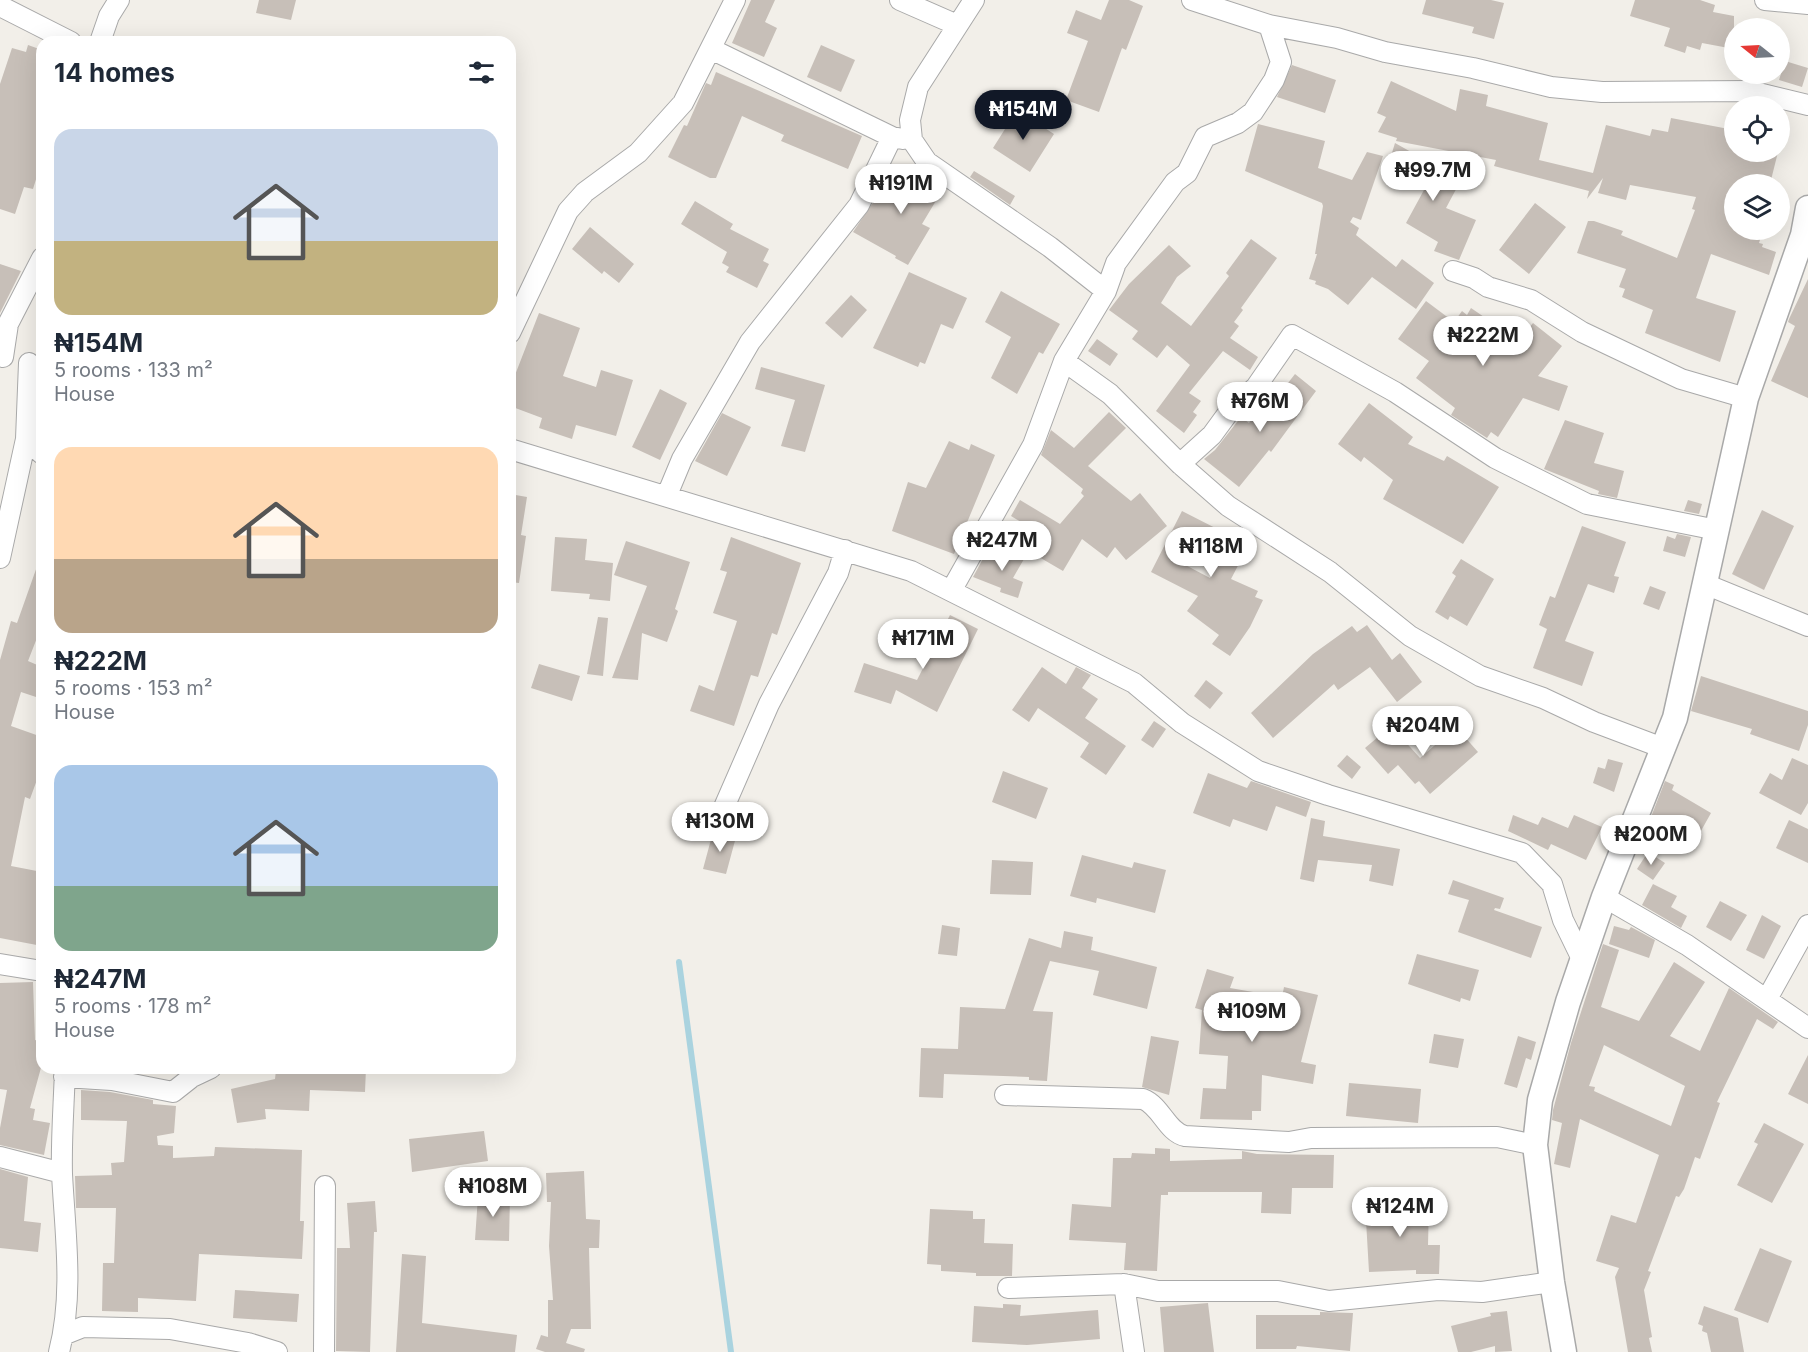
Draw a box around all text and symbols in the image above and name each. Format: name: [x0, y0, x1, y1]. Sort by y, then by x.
north arrow: [1724, 18, 1790, 84]
map controls: [1724, 18, 1790, 240]
icon: filters: [465, 56, 498, 89]
text: 14 homes: [54, 57, 175, 88]
pin: ₦154M: [981, 90, 1065, 141]
button: locate: [1724, 96, 1790, 162]
text: ₦154M: [989, 97, 1057, 121]
pin: ₦99.7M: [1384, 151, 1482, 202]
text: ₦99.7M: [1395, 158, 1471, 182]
pin: ₦191M: [859, 164, 943, 215]
icon: home: [222, 168, 330, 276]
text: ₦191M: [869, 171, 933, 195]
button: layers: [1724, 174, 1790, 240]
pin: ₦222M: [1441, 316, 1525, 367]
text: ₦222M: [1447, 323, 1519, 347]
text: ₦154M: [54, 327, 143, 358]
text: 5 rooms · 133 m²: [54, 358, 213, 382]
text: House: [54, 382, 115, 406]
pin: ₦76M: [1224, 382, 1296, 433]
text: ₦76M: [1231, 389, 1289, 413]
icon: home: [222, 486, 330, 594]
pin: ₦247M: [960, 521, 1044, 572]
pin: ₦118M: [1169, 527, 1253, 578]
text: ₦247M: [966, 528, 1038, 552]
text: ₦118M: [1179, 534, 1243, 558]
pin: ₦171M: [881, 619, 965, 670]
text: ₦171M: [892, 626, 954, 650]
text: ₦222M: [54, 645, 147, 676]
text: 5 rooms · 153 m²: [54, 676, 213, 700]
text: House: [54, 700, 115, 724]
pin: ₦204M: [1381, 706, 1465, 757]
text: ₦204M: [1386, 713, 1460, 737]
pin: ₦130M: [678, 802, 762, 853]
icon: home: [222, 804, 330, 912]
text: ₦130M: [686, 809, 754, 833]
pin: ₦200M: [1609, 815, 1693, 866]
text: ₦200M: [1614, 822, 1688, 846]
text: ₦247M: [54, 963, 147, 994]
pin: ₦109M: [1210, 992, 1294, 1043]
text: 5 rooms · 178 m²: [54, 994, 212, 1018]
text: ₦109M: [1218, 999, 1286, 1023]
text: House: [54, 1018, 115, 1042]
pin: ₦108M: [451, 1167, 535, 1218]
text: ₦108M: [459, 1174, 527, 1198]
pin: ₦124M: [1358, 1187, 1442, 1238]
text: ₦124M: [1366, 1194, 1434, 1218]

